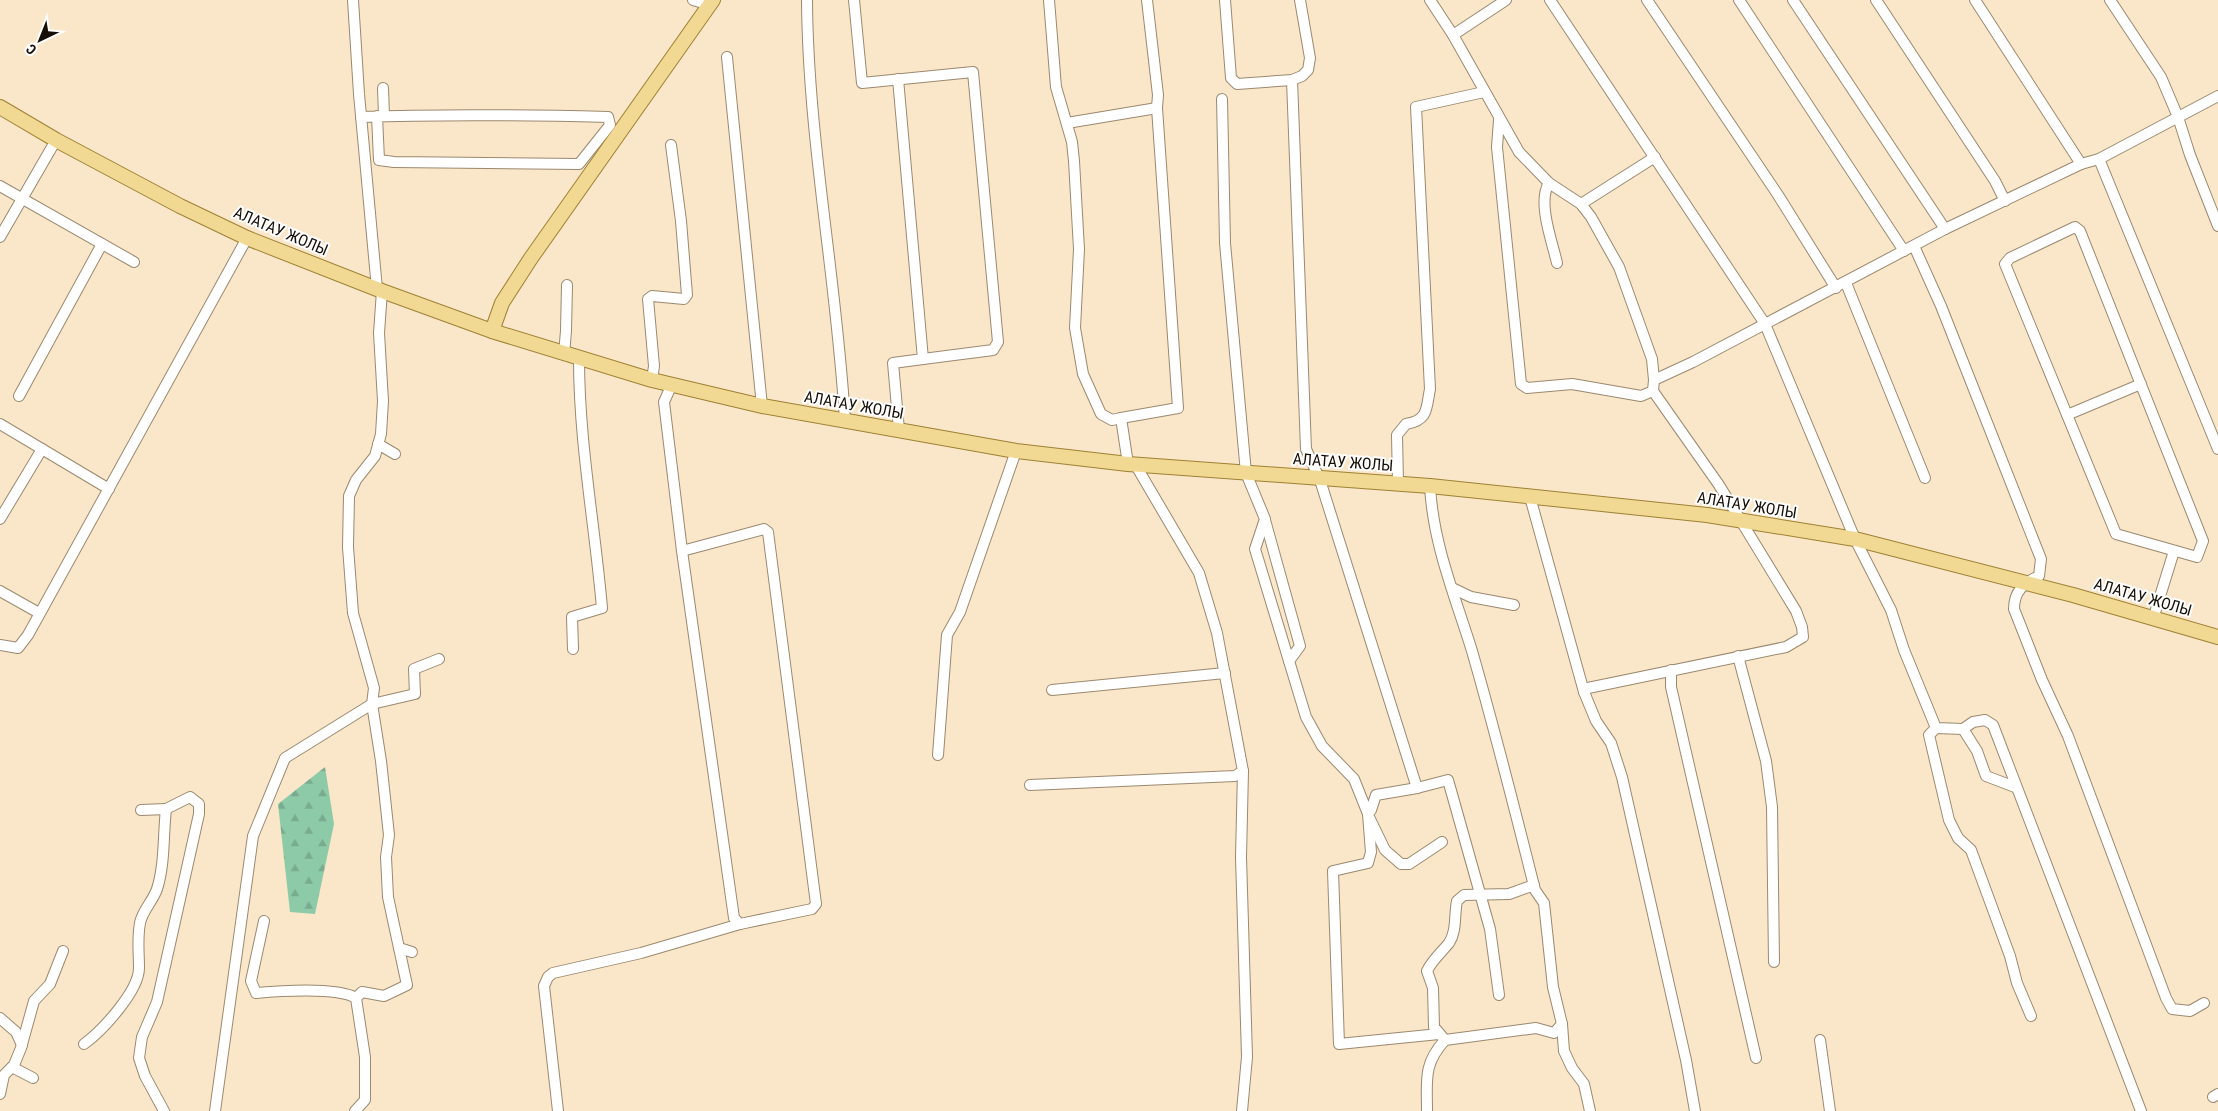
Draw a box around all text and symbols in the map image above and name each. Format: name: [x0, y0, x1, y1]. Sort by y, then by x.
north arrow: [15, 15, 65, 65]
text: С: [23, 41, 40, 58]
street label: АЛАТАУ ЖОЛЫ: [231, 203, 331, 259]
street label: АЛАТАУ ЖОЛЫ: [803, 387, 905, 423]
street label: АЛАТАУ ЖОЛЫ: [1292, 449, 1394, 475]
street label: АЛАТАУ ЖОЛЫ: [1696, 488, 1798, 522]
street label: АЛАТАУ ЖОЛЫ: [2092, 574, 2194, 620]

